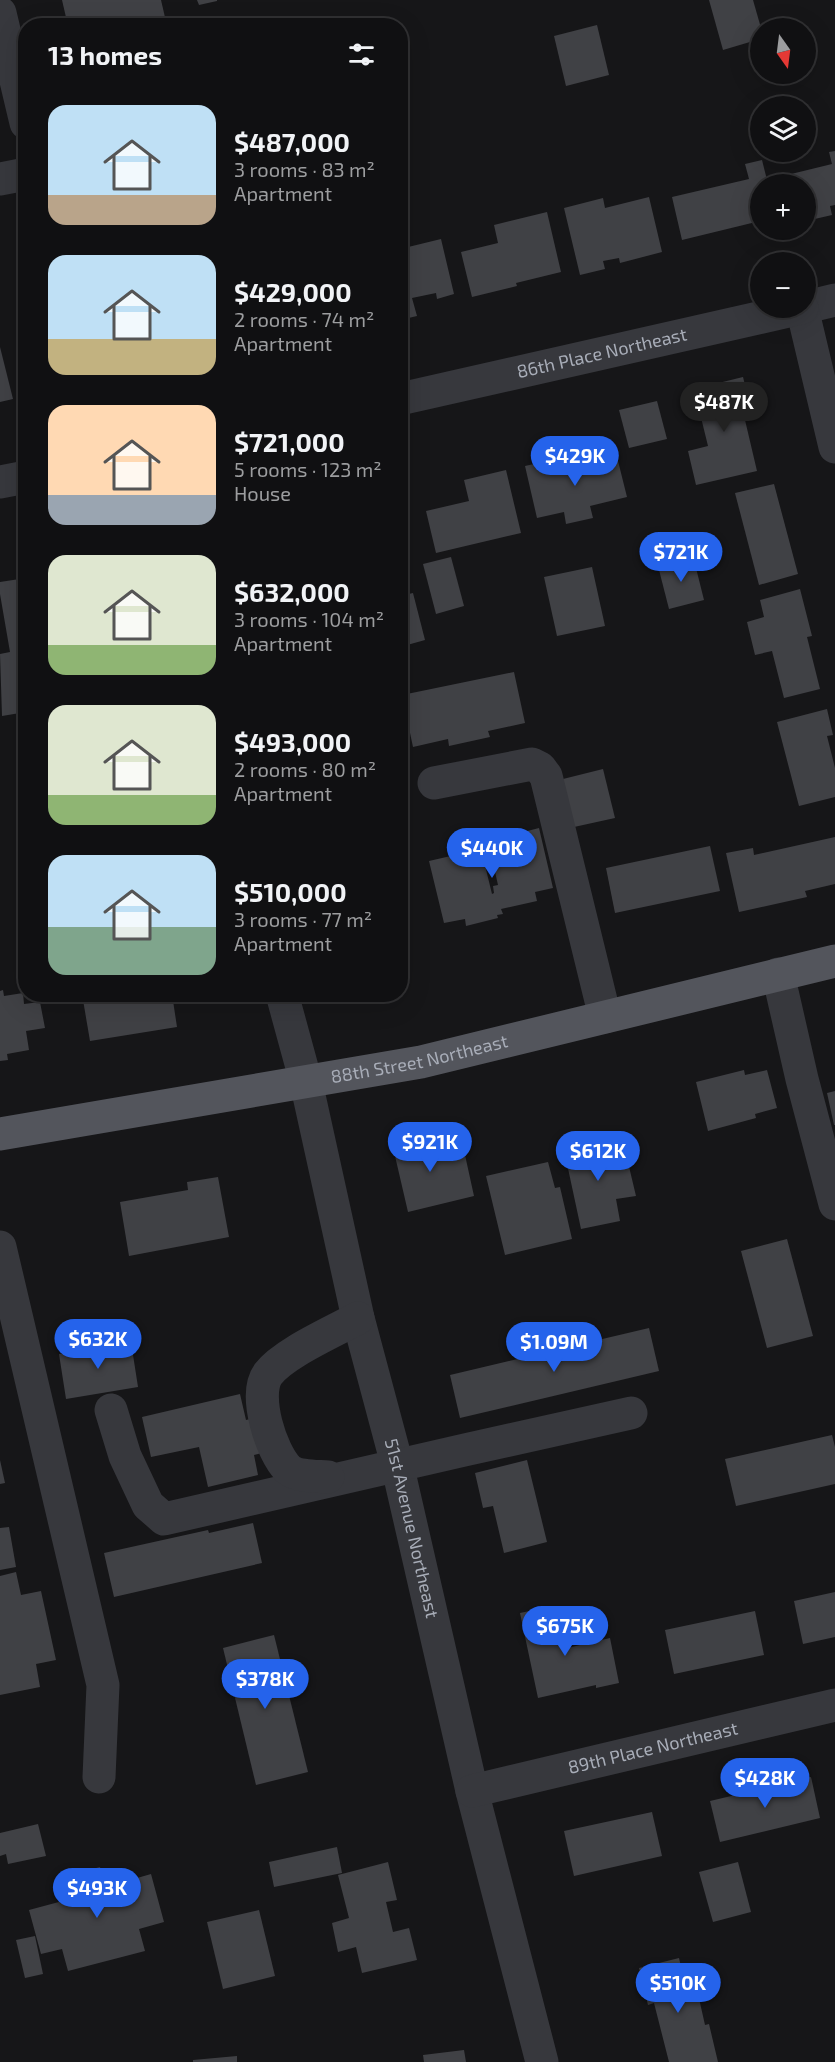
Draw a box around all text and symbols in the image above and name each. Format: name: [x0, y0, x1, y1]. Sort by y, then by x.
north arrow: [750, 18, 816, 84]
map controls: [750, 18, 816, 318]
icon: filters: [345, 38, 378, 71]
text: 13 homes: [48, 39, 162, 70]
button: layers: [750, 96, 816, 162]
text: $487,000: [234, 126, 350, 157]
icon: home: [96, 129, 168, 201]
text: 3 rooms · 83 m²: [234, 157, 375, 181]
button: +: [750, 174, 816, 240]
text: Apartment: [234, 181, 332, 205]
button: −: [750, 252, 816, 318]
text: $429,000: [234, 276, 352, 307]
icon: home: [96, 279, 168, 351]
text: 2 rooms · 74 m²: [234, 307, 374, 331]
street label: 86th Place Northeast: [514, 322, 689, 382]
text: Apartment: [234, 331, 332, 355]
pin: $487K: [682, 382, 766, 433]
text: $487K: [694, 389, 754, 413]
text: $721,000: [234, 426, 345, 457]
icon: home: [96, 429, 168, 501]
pin: $429K: [533, 436, 617, 487]
text: $429K: [545, 443, 605, 467]
text: 5 rooms · 123 m²: [234, 457, 382, 481]
text: House: [234, 481, 291, 505]
pin: $721K: [639, 532, 723, 583]
text: $721K: [653, 539, 709, 563]
text: $632,000: [234, 576, 350, 607]
icon: home: [96, 579, 168, 651]
text: 3 rooms · 104 m²: [234, 607, 384, 631]
text: Apartment: [234, 631, 332, 655]
text: $493,000: [234, 726, 351, 757]
icon: home: [96, 729, 168, 801]
text: 2 rooms · 80 m²: [234, 757, 376, 781]
text: Apartment: [234, 781, 332, 805]
pin: $440K: [450, 828, 534, 879]
text: $440K: [461, 835, 523, 859]
text: $510,000: [234, 876, 347, 907]
icon: home: [96, 879, 168, 951]
text: 3 rooms · 77 m²: [234, 907, 372, 931]
text: Apartment: [234, 931, 332, 955]
street label: 88th Street Northeast: [329, 1029, 510, 1087]
pin: $921K: [388, 1122, 472, 1173]
text: $921K: [402, 1129, 458, 1153]
pin: $612K: [556, 1131, 640, 1182]
text: $612K: [570, 1138, 626, 1162]
pin: $632K: [56, 1319, 140, 1370]
pin: $1.09M: [505, 1322, 603, 1373]
text: $632K: [68, 1326, 128, 1350]
text: $1.09M: [520, 1329, 588, 1353]
street label: 51st Avenue Northeast: [381, 1436, 444, 1620]
pin: $675K: [523, 1606, 607, 1657]
text: $675K: [536, 1613, 594, 1637]
pin: $378K: [223, 1659, 307, 1710]
text: $378K: [236, 1666, 294, 1690]
street label: 89th Place Northeast: [566, 1716, 740, 1778]
pin: $428K: [723, 1758, 807, 1809]
text: $428K: [734, 1765, 796, 1789]
pin: $493K: [55, 1868, 139, 1919]
text: $493K: [67, 1875, 127, 1899]
pin: $510K: [636, 1963, 720, 2014]
text: $510K: [650, 1970, 706, 1994]

